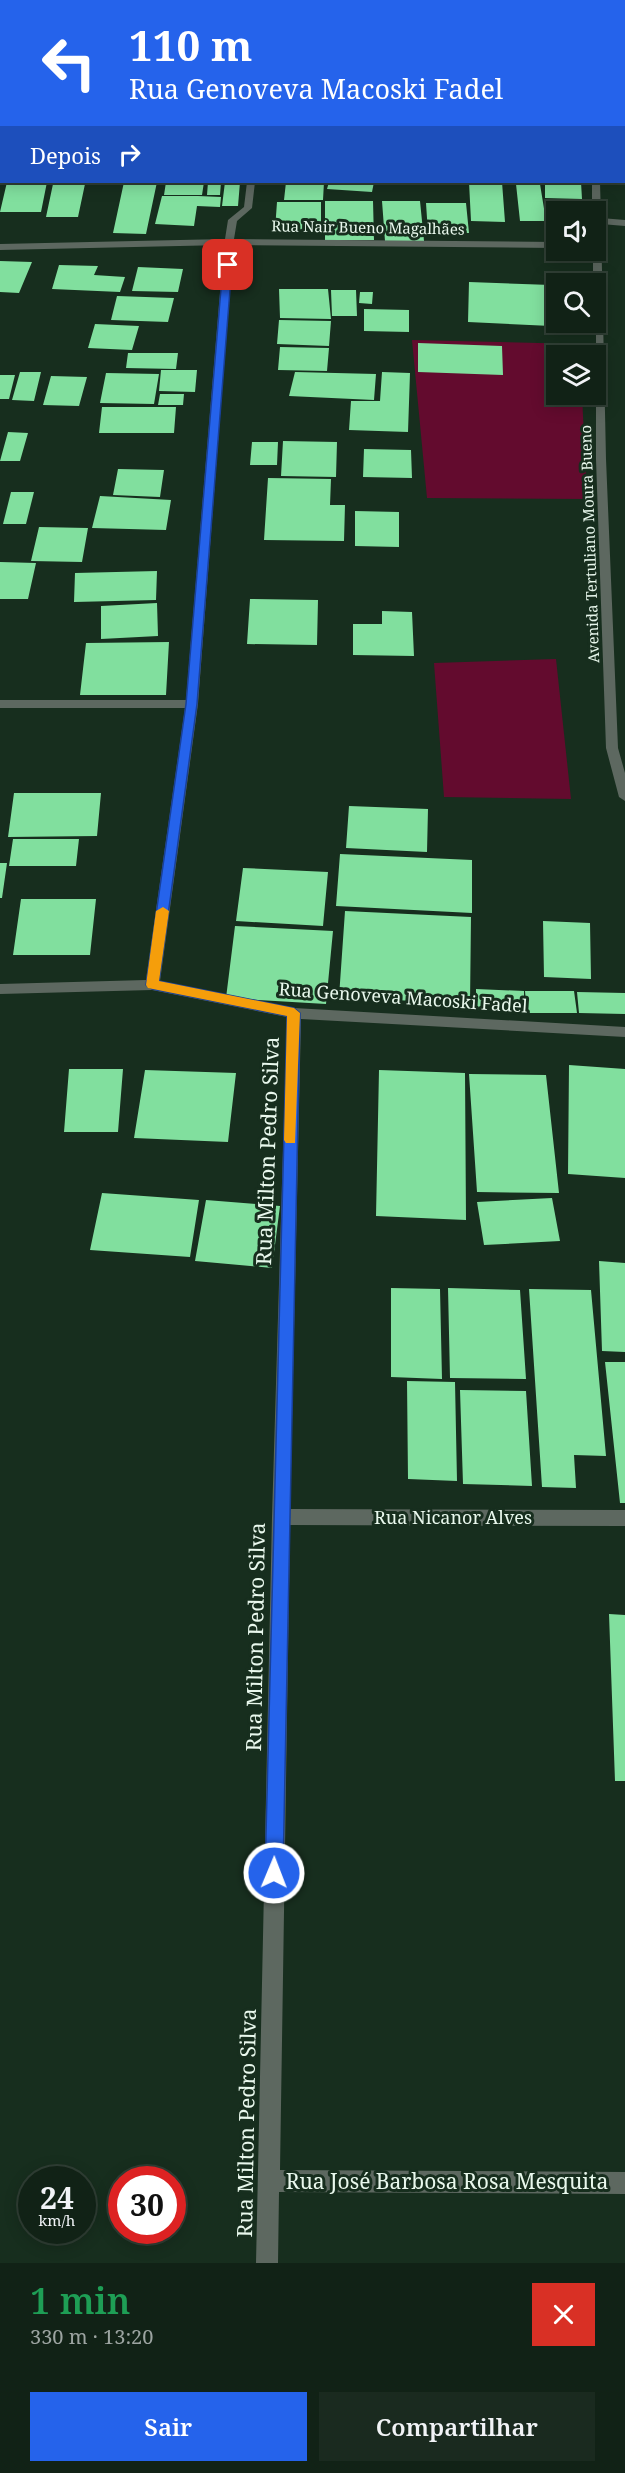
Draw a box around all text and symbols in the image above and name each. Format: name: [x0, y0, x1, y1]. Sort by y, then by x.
text: 110 m: [129, 16, 253, 73]
icon: left: [30, 24, 108, 102]
text: Rua Genoveva Macoski Fadel: [129, 70, 503, 107]
icon: right: [113, 138, 146, 171]
text: Depois: [30, 140, 101, 170]
map controls: [546, 201, 606, 405]
button: sound: [546, 201, 606, 261]
street label: Rua Nair Bueno Magalhães: [271, 215, 465, 239]
pin: [202, 239, 253, 290]
icon: arrive: [211, 248, 244, 281]
button: search: [546, 273, 606, 333]
button: layers: [546, 345, 606, 405]
street label: Avenida Tertuliano Moura Bueno: [575, 425, 603, 663]
street label: Rua Genoveva Macoski Fadel: [278, 976, 529, 1018]
street label: Rua Milton Pedro Silva: [249, 1036, 285, 1266]
street label: Rua Nicanor Alves: [374, 1505, 532, 1529]
street label: Rua Milton Pedro Silva: [239, 1522, 271, 1752]
position arrow: [242, 1841, 306, 1905]
street label: Rua Milton Pedro Silva: [230, 2008, 262, 2238]
speed limit sign: 30: [108, 2166, 186, 2244]
street label: Rua José Barbosa Rosa Mesquita: [286, 2167, 608, 2195]
text: 24: [40, 2177, 74, 2218]
text: km/h: [39, 2210, 75, 2230]
text: 1 min: [30, 2276, 131, 2325]
button: close: [532, 2283, 595, 2346]
text: 330 m · 13:20: [30, 2323, 153, 2350]
button: Sair: [30, 2392, 307, 2461]
button: Compartilhar: [319, 2392, 595, 2461]

